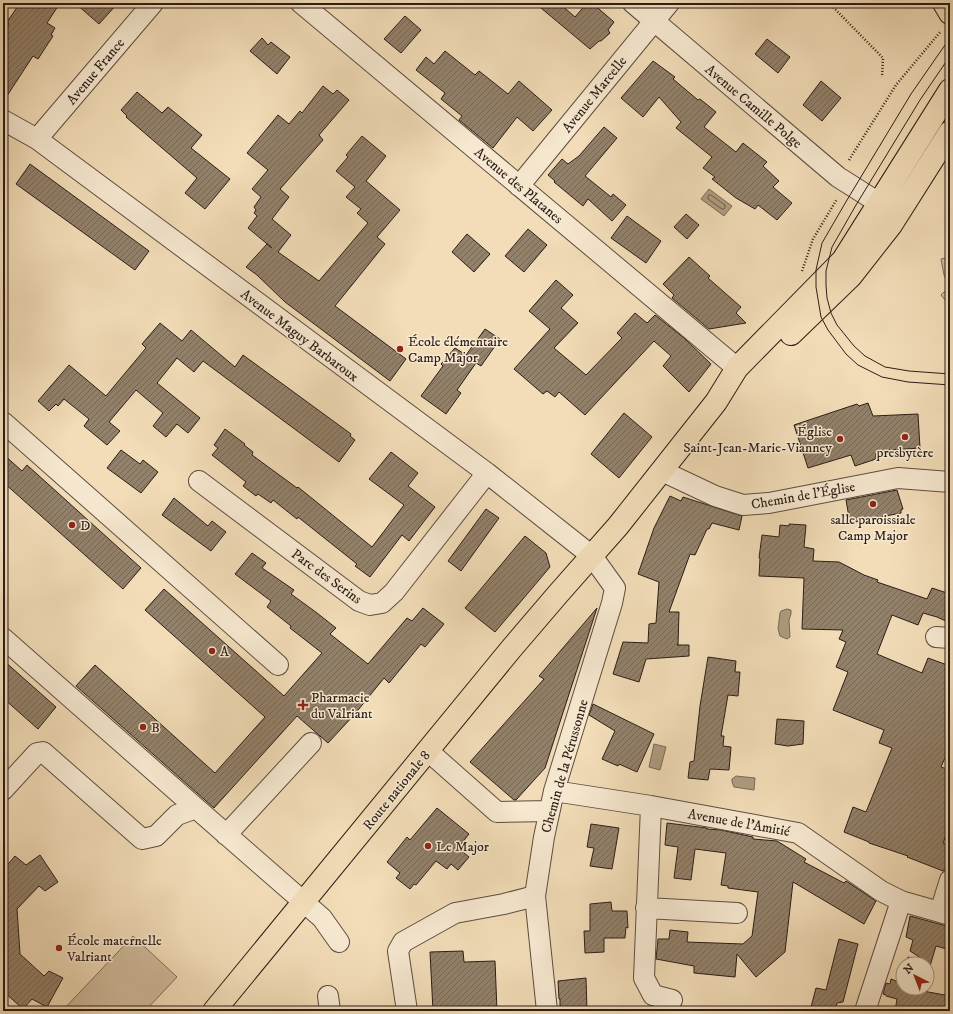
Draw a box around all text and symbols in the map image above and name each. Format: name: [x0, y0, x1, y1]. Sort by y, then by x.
street label: Avenue France: [63, 34, 129, 109]
street label: Avenue Marcelle: [558, 53, 631, 137]
street label: Avenue Camille Polge: [701, 61, 806, 153]
street label: Avenue des Platanes: [470, 143, 567, 228]
street label: Avenue Maguy Barbaroux: [237, 285, 362, 386]
place label: École élémentaire Camp Major: [408, 333, 508, 367]
marker: École élémentaire Camp Major: [395, 344, 405, 354]
place label: Église Saint-Jean-Marie-Vianney: [683, 423, 832, 457]
marker: presbytère: [900, 432, 910, 442]
marker: Église Saint-Jean-Marie-Vianney: [835, 434, 845, 444]
place label: presbytère: [875, 444, 934, 462]
street label: Chemin de l'Église: [750, 478, 857, 514]
marker: salle paroissiale Camp Major: [868, 499, 878, 509]
place label: salle paroissiale Camp Major: [830, 511, 916, 545]
place label: D: [80, 517, 90, 535]
marker: D: [67, 520, 77, 530]
street label: Parc des Serins: [288, 545, 365, 609]
place label: A: [220, 643, 230, 661]
marker: A: [207, 646, 217, 656]
place label: Pharmacie du Valriant: [311, 689, 373, 723]
street label: Chemin de la Pérussonne: [537, 697, 593, 835]
marker: Pharmacie du Valriant: [298, 700, 308, 710]
place label: B: [151, 719, 160, 737]
marker: B: [138, 722, 148, 732]
street label: Route nationale 8: [359, 747, 434, 834]
street label: Avenue de l'Amitié: [686, 805, 791, 841]
place label: Le Major: [436, 838, 490, 856]
marker: Le Major: [423, 841, 433, 851]
place label: École maternelle Valriant: [66, 932, 162, 966]
marker: École maternelle Valriant: [54, 943, 64, 953]
north arrow: [895, 956, 935, 996]
text: N: [901, 961, 917, 978]

